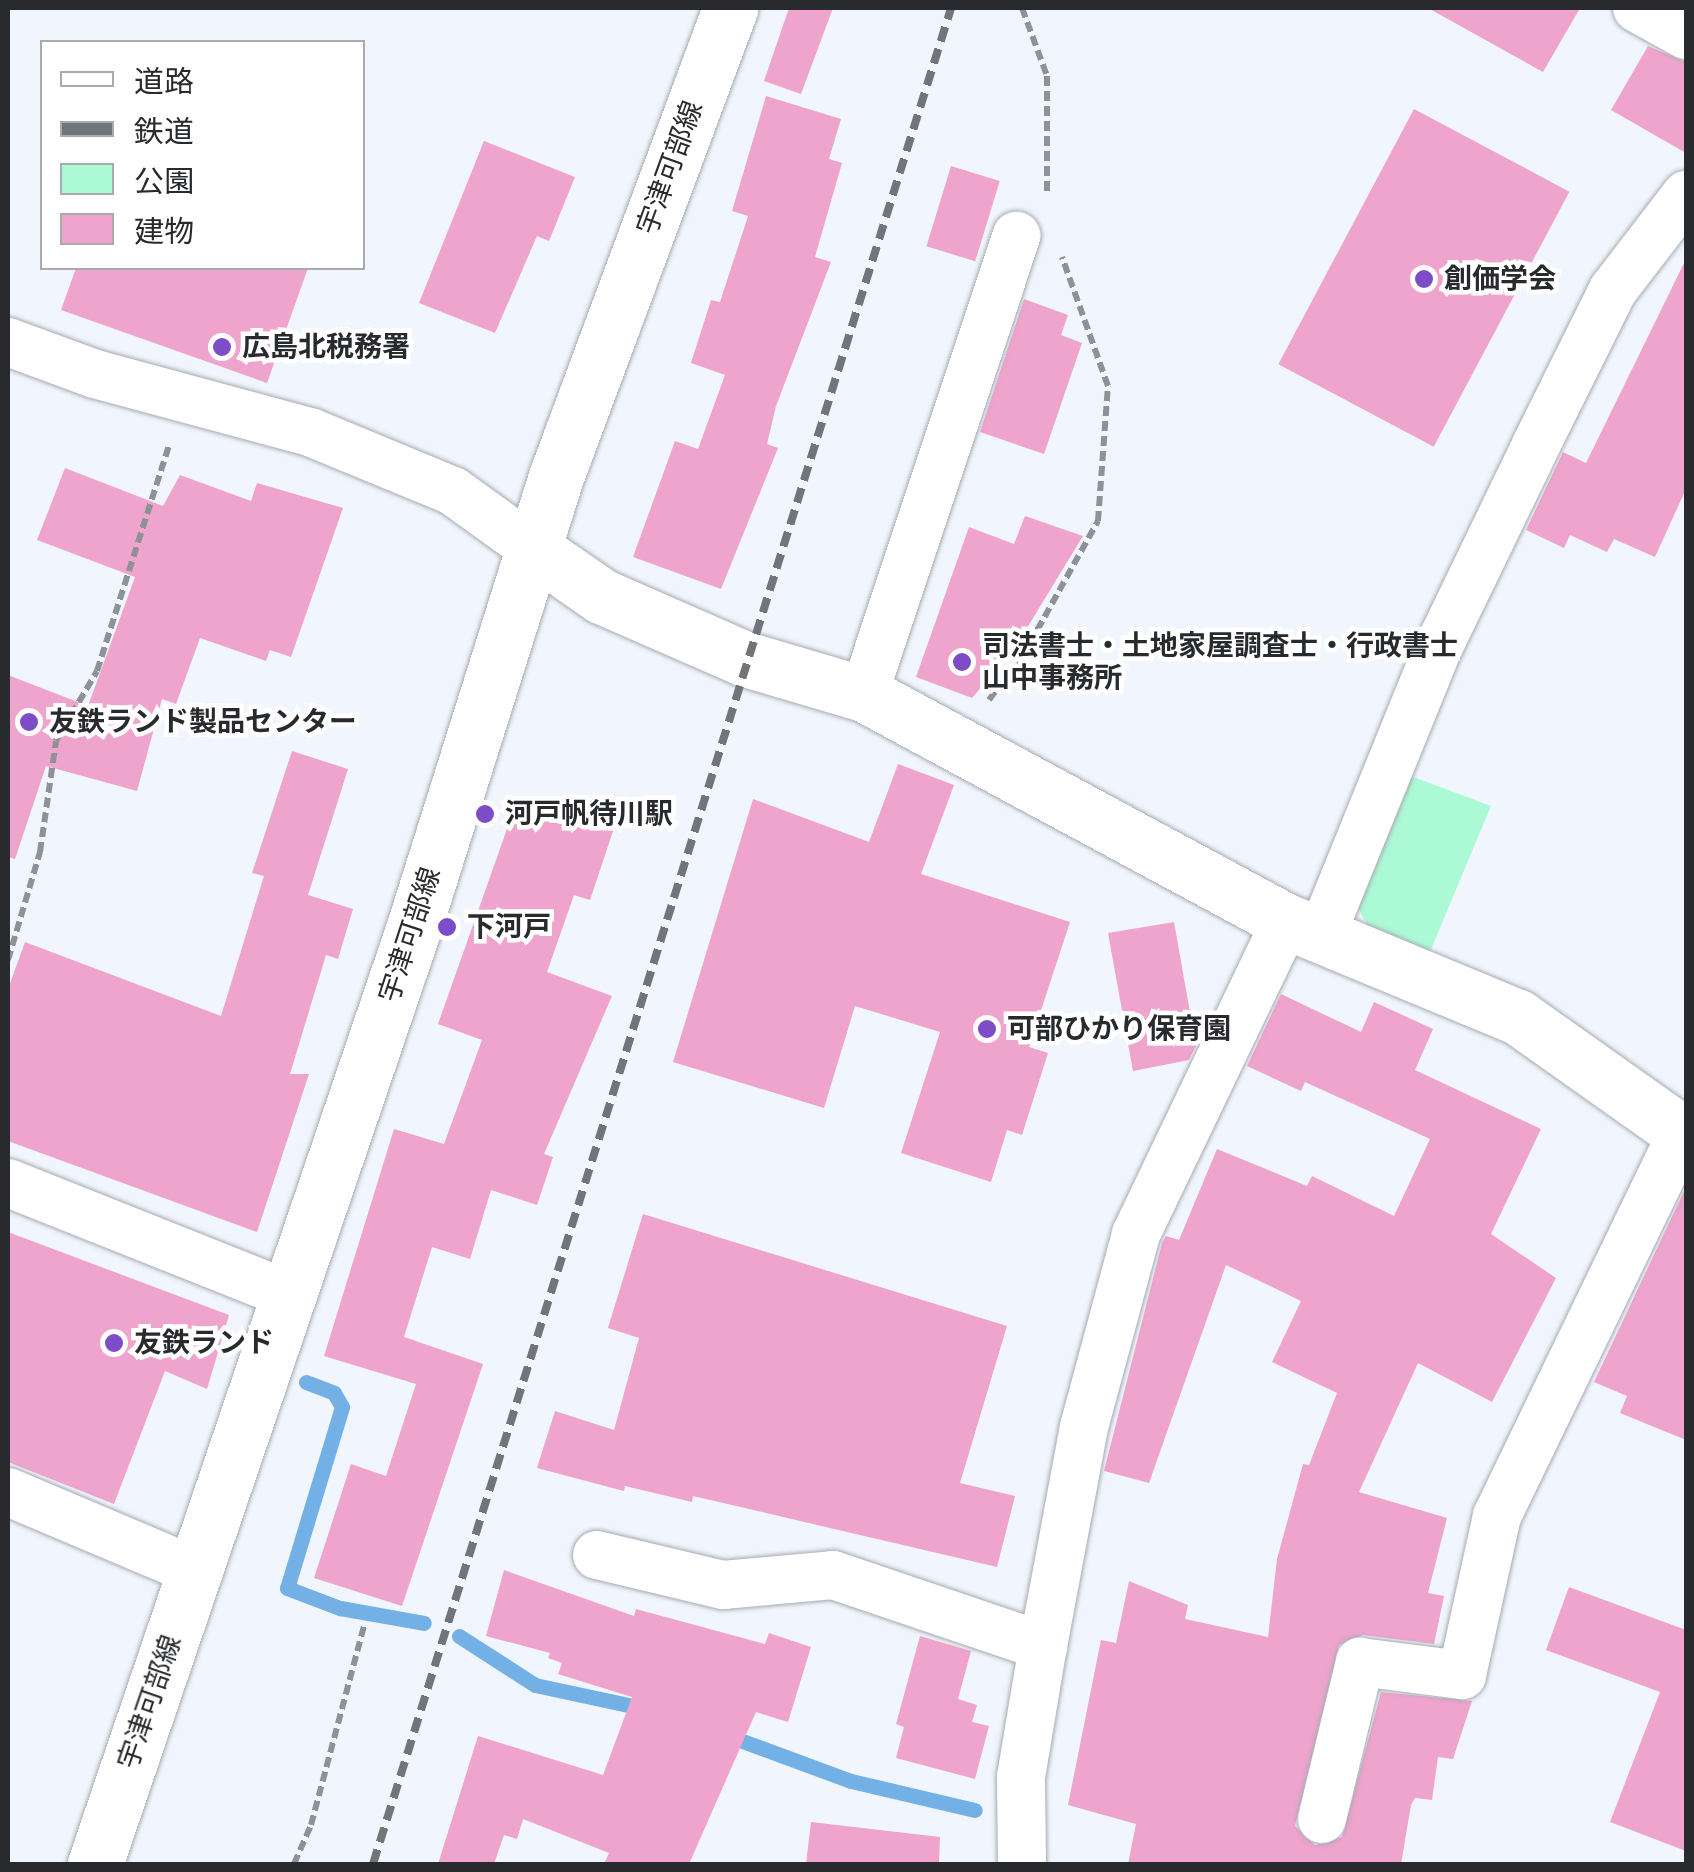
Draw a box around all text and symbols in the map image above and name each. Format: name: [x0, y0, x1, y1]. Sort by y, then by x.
legend: [40, 40, 365, 270]
text: 道路: [134, 64, 194, 99]
street label: 宇津可部線: [630, 96, 710, 240]
text: 鉄道: [134, 114, 194, 149]
text: 公園: [134, 164, 194, 199]
text: 建物: [134, 214, 194, 249]
place label: 創価学会: [1444, 262, 1556, 296]
marker: 創価学会: [1413, 268, 1435, 290]
place label: 広島北税務署: [242, 330, 410, 364]
marker: 広島北税務署: [211, 336, 233, 358]
place label: 司法書士・土地家屋調査士・行政書士 山中事務所: [982, 629, 1458, 695]
marker: 司法書士・土地家屋調査士・行政書士 山中事務所: [951, 651, 973, 673]
place label: 友鉄ランド製品センター: [49, 705, 357, 739]
marker: 友鉄ランド製品センター: [18, 711, 40, 733]
place label: 河戸帆待川駅: [505, 797, 673, 831]
marker: 河戸帆待川駅: [474, 803, 496, 825]
street label: 宇津可部線: [372, 863, 448, 1007]
place label: 下河戸: [467, 910, 551, 944]
marker: 下河戸: [436, 916, 458, 938]
place label: 可部ひかり保育園: [1007, 1012, 1231, 1046]
marker: 可部ひかり保育園: [976, 1018, 998, 1040]
place label: 友鉄ランド: [134, 1326, 274, 1360]
marker: 友鉄ランド: [103, 1332, 125, 1354]
street label: 宇津可部線: [111, 1630, 189, 1774]

